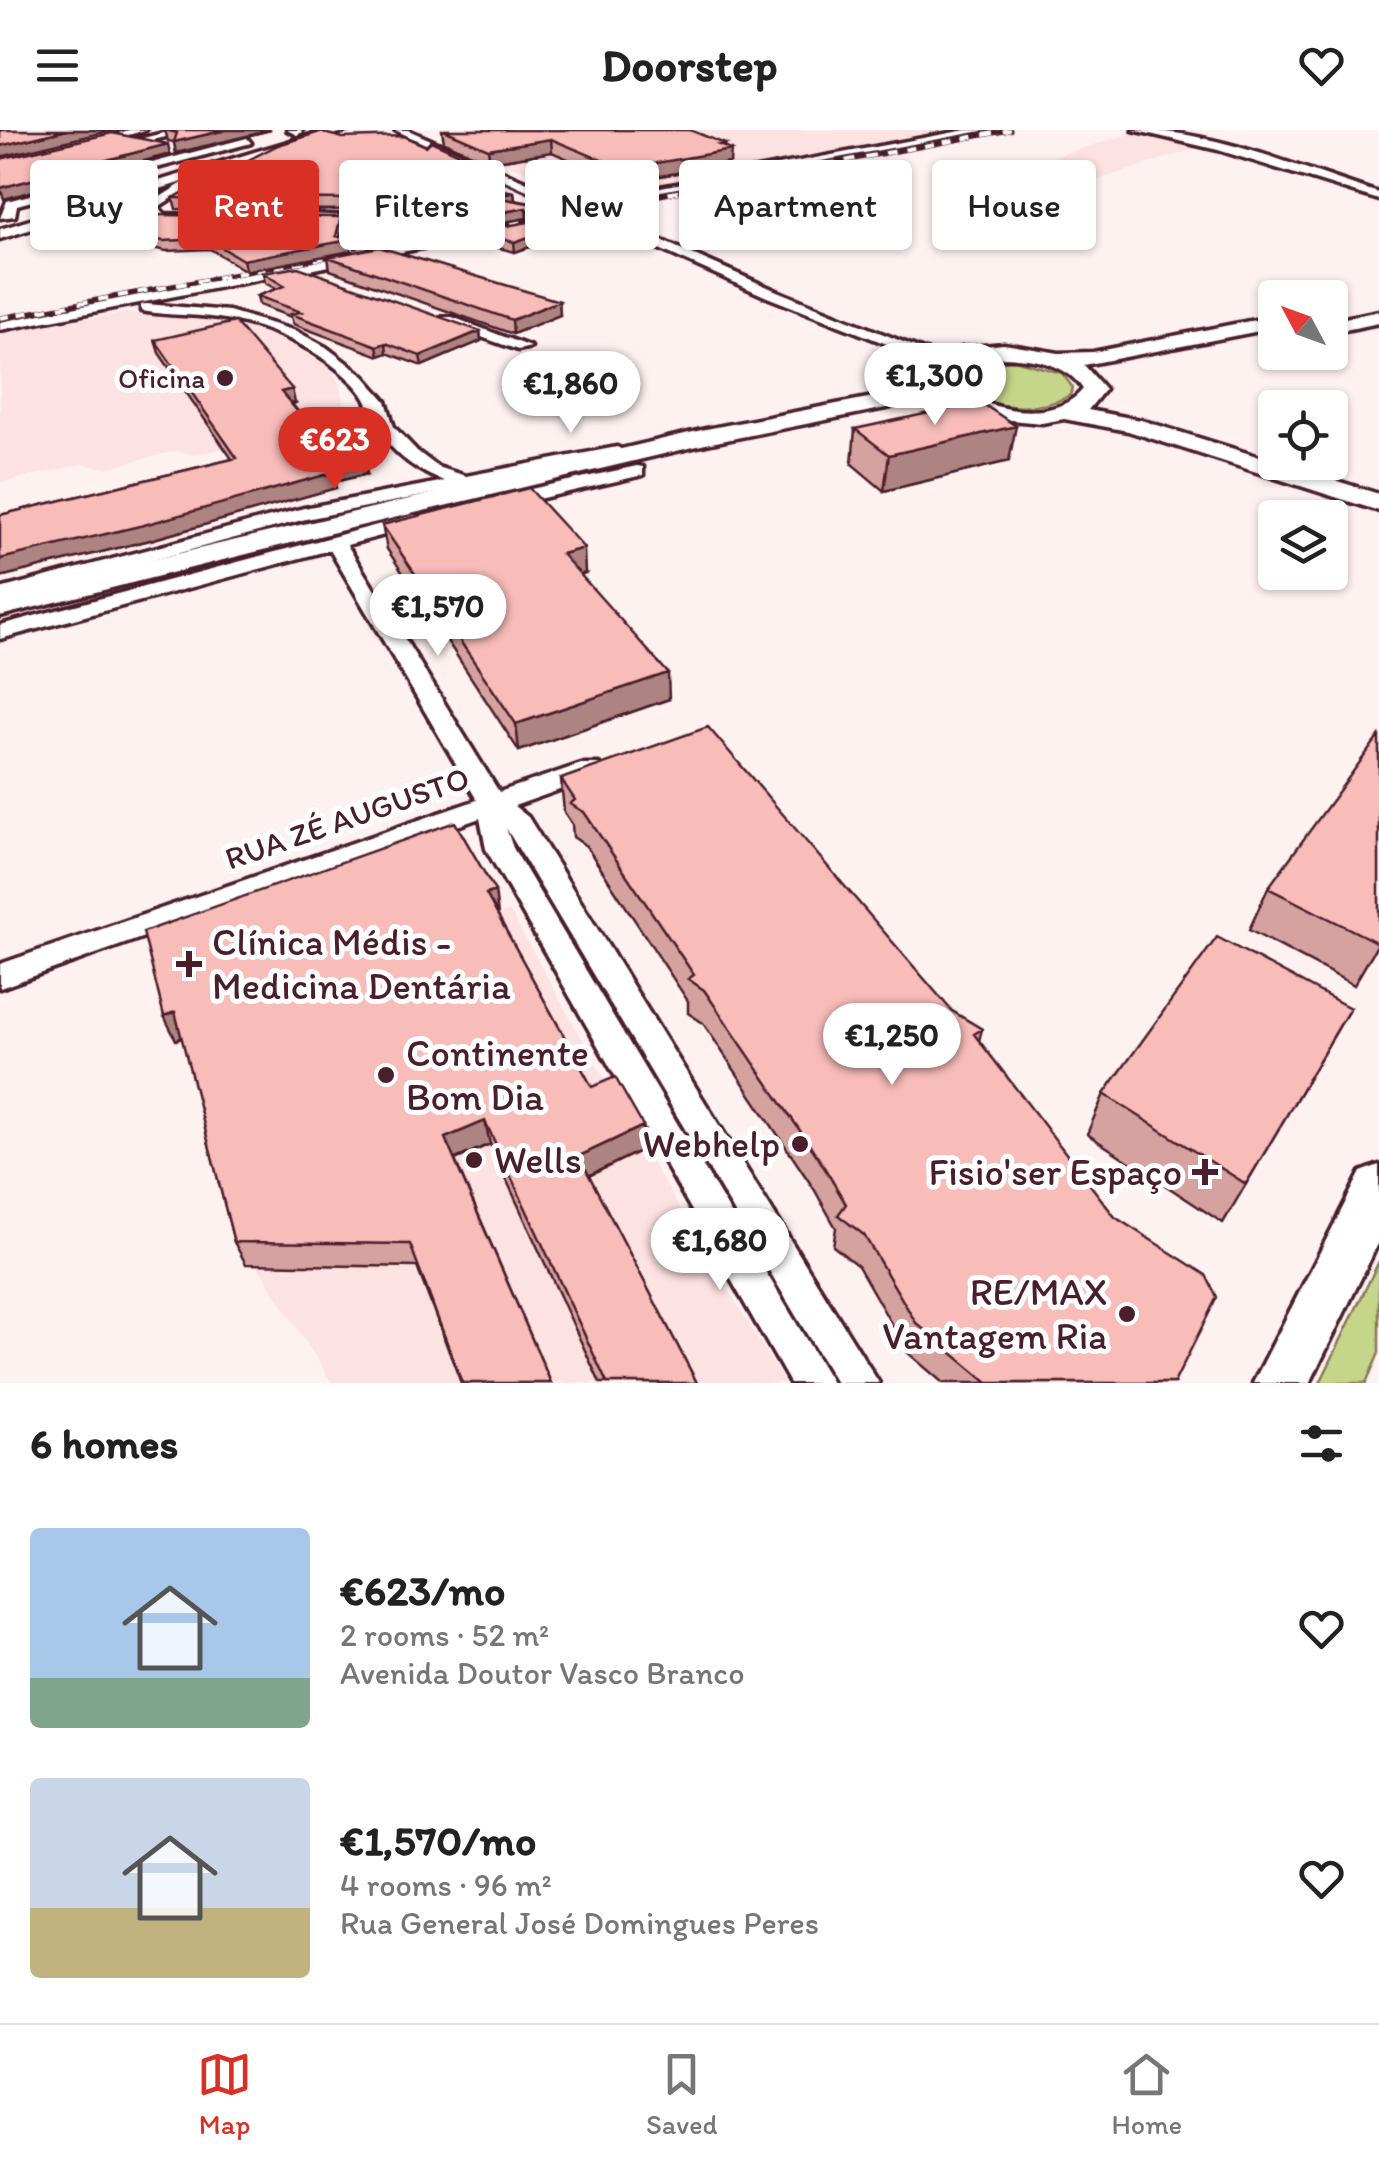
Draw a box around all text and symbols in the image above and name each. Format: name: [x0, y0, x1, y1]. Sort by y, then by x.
icon: menu: [30, 38, 85, 93]
text: Doorstep: [602, 38, 778, 92]
icon: heart: [1294, 38, 1349, 93]
chip: Buy: [30, 160, 158, 250]
chip: Rent: [178, 160, 319, 250]
chip: Filters: [339, 160, 505, 250]
chip: New: [525, 160, 659, 250]
chip: Apartment: [679, 160, 912, 250]
chip: House: [932, 160, 1096, 250]
north arrow: [1258, 280, 1348, 370]
map controls: [1258, 280, 1348, 590]
pin: €1,300: [854, 343, 1016, 428]
pin: €1,860: [490, 351, 652, 436]
text: €1,300: [886, 356, 984, 394]
place label: Oficina: [118, 361, 205, 395]
text: €1,860: [524, 364, 618, 402]
marker: Oficina: [214, 367, 236, 389]
button: locate: [1258, 390, 1348, 480]
pin: €623: [276, 407, 394, 492]
text: €623: [300, 420, 370, 458]
button: layers: [1258, 500, 1348, 590]
pin: €1,570: [357, 574, 519, 659]
text: €1,570: [391, 587, 485, 625]
street label: RUA ZÉ AUGUSTO: [220, 758, 474, 878]
place label: Clínica Médis - Medicina Dentária: [212, 919, 511, 1009]
marker: Clínica Médis - Medicina Dentária: [176, 951, 202, 977]
pin: €1,250: [811, 1003, 973, 1088]
text: €1,250: [845, 1016, 939, 1054]
place label: Continente Bom Dia: [406, 1030, 589, 1120]
marker: Continente Bom Dia: [375, 1064, 397, 1086]
place label: Webhelp: [643, 1121, 780, 1167]
marker: Webhelp: [789, 1133, 811, 1155]
place label: Wells: [494, 1137, 582, 1183]
marker: Wells: [463, 1149, 485, 1171]
place label: Fisio'ser Espaço: [929, 1149, 1182, 1195]
marker: Fisio'ser Espaço: [1192, 1159, 1218, 1185]
pin: €1,680: [639, 1208, 801, 1293]
text: €1,680: [673, 1221, 767, 1259]
place label: RE/MAX Vantagem Ria: [882, 1269, 1107, 1359]
marker: RE/MAX Vantagem Ria: [1116, 1303, 1138, 1325]
icon: filters: [1294, 1416, 1349, 1471]
text: 6 homes: [30, 1418, 178, 1469]
text: €623/mo: [340, 1565, 505, 1616]
icon: home: [110, 1568, 230, 1688]
icon: heart: [1294, 1601, 1349, 1656]
text: 2 rooms · 52 m²: [340, 1616, 549, 1654]
text: Avenida Doutor Vasco Branco: [340, 1654, 745, 1692]
text: €1,570/mo: [340, 1815, 536, 1866]
icon: home: [110, 1818, 230, 1938]
icon: heart: [1294, 1851, 1349, 1906]
text: 4 rooms · 96 m²: [340, 1866, 552, 1904]
text: Rua General José Domingues Peres: [340, 1904, 819, 1942]
tab: Map: [197, 2047, 252, 2141]
tab: Saved: [646, 2047, 717, 2141]
tab: Home: [1111, 2047, 1182, 2141]

